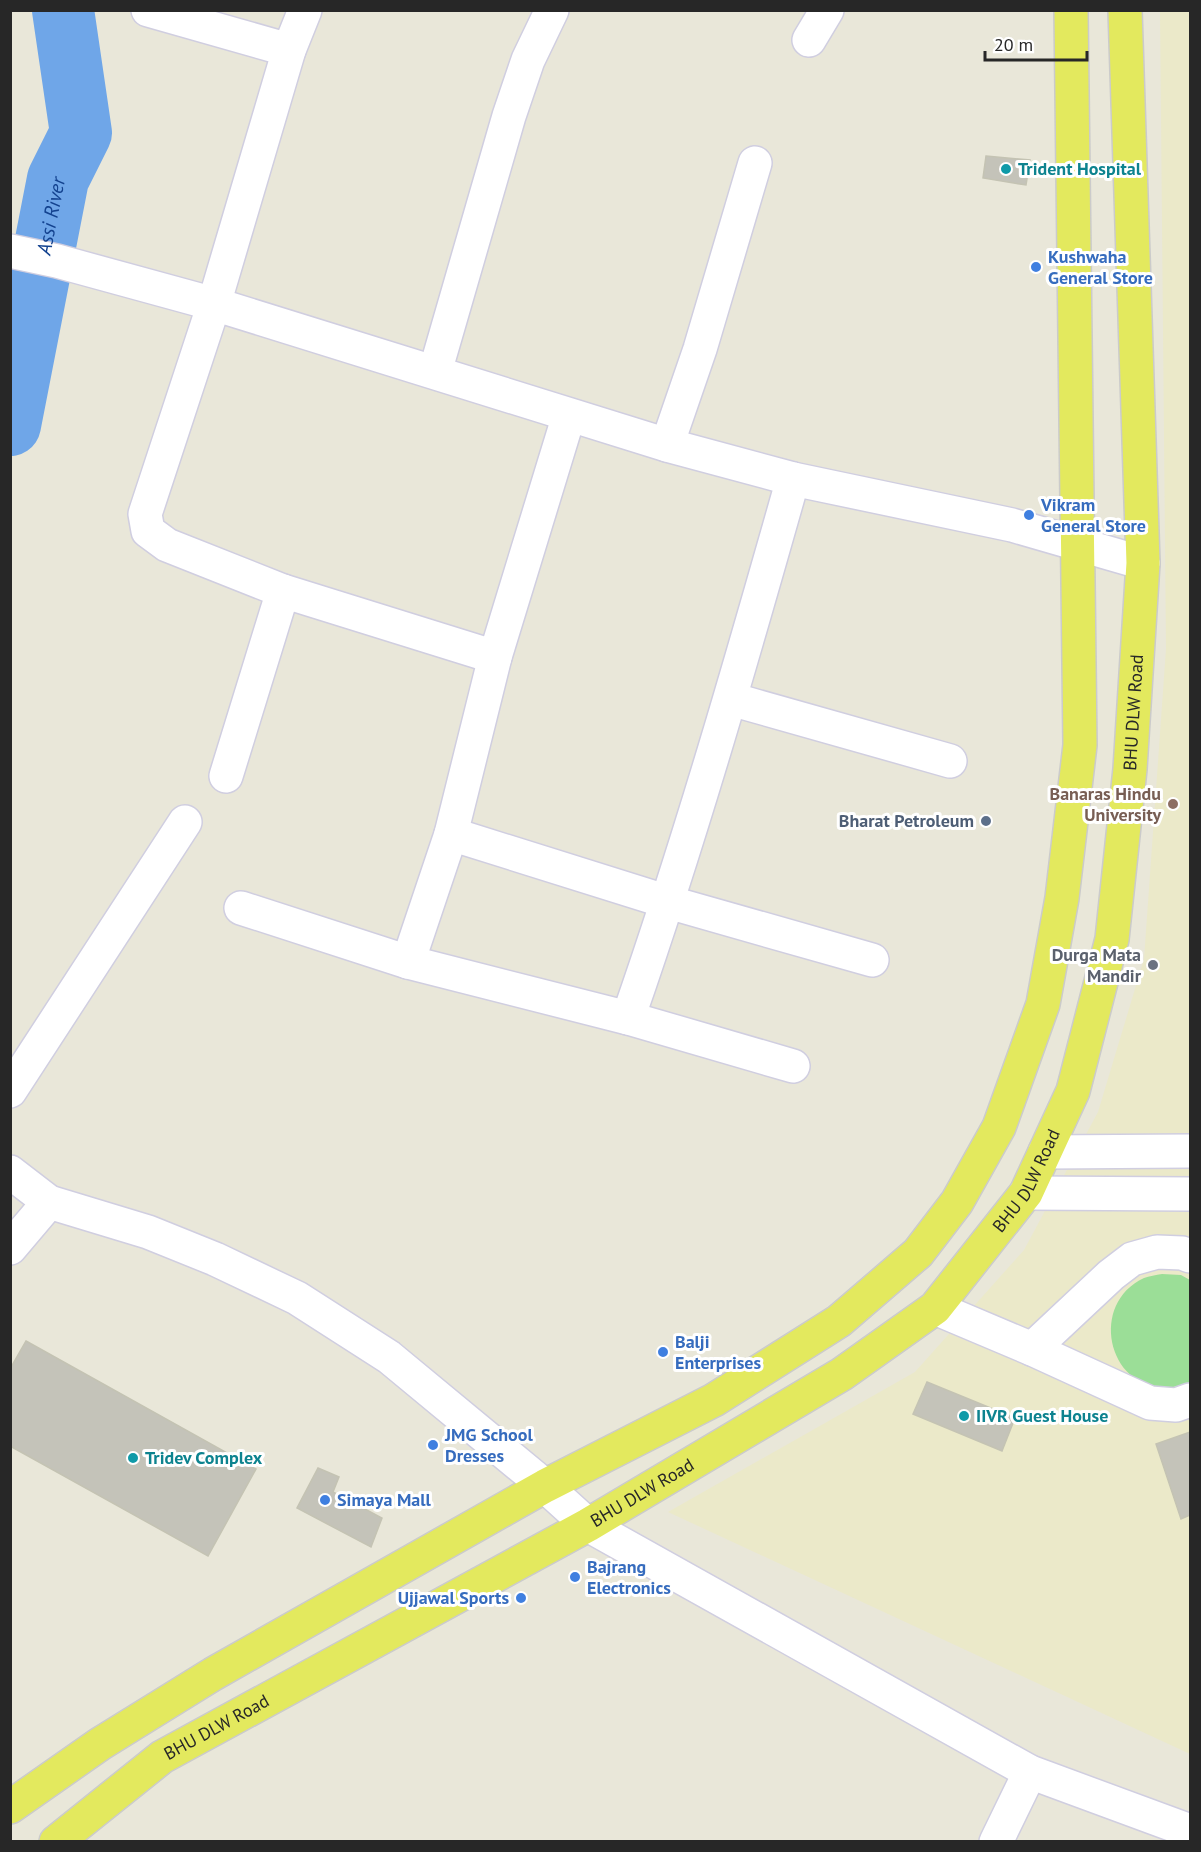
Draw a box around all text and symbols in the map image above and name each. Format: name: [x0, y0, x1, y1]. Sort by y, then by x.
scale bar: [985, 24, 1087, 62]
text: 20 m: [994, 33, 1033, 56]
place label: Trident Hospital: [1018, 157, 1142, 180]
marker: Trident Hospital: [999, 162, 1013, 176]
water label: Assi River: [30, 174, 71, 258]
place label: Kushwaha General Store: [1048, 245, 1153, 289]
marker: Kushwaha General Store: [1029, 260, 1043, 274]
place label: Vikram General Store: [1040, 493, 1146, 537]
marker: Vikram General Store: [1022, 508, 1036, 522]
street label: BHU DLW Road: [1118, 654, 1148, 771]
place label: Banaras Hindu University: [1050, 782, 1161, 826]
marker: Banaras Hindu University: [1166, 797, 1180, 811]
place label: Bharat Petroleum: [839, 809, 974, 832]
marker: Bharat Petroleum: [979, 814, 993, 828]
place label: Durga Mata Mandir: [1052, 943, 1142, 987]
marker: Durga Mata Mandir: [1146, 958, 1160, 972]
street label: BHU DLW Road: [987, 1125, 1065, 1237]
place label: Balji Enterprises: [675, 1330, 761, 1374]
marker: Balji Enterprises: [656, 1345, 670, 1359]
place label: IIVR Guest House: [976, 1404, 1108, 1427]
marker: IIVR Guest House: [957, 1409, 971, 1423]
place label: JMG School Dresses: [444, 1423, 533, 1467]
marker: JMG School Dresses: [426, 1438, 440, 1452]
place label: Tridev Complex: [145, 1446, 263, 1469]
marker: Tridev Complex: [126, 1451, 140, 1465]
street label: BHU DLW Road: [586, 1453, 698, 1532]
place label: Simaya Mall: [337, 1488, 432, 1511]
marker: Simaya Mall: [318, 1493, 332, 1507]
place label: Bajrang Electronics: [587, 1555, 671, 1599]
marker: Bajrang Electronics: [568, 1570, 582, 1584]
place label: Ujjawal Sports: [398, 1586, 509, 1609]
marker: Ujjawal Sports: [514, 1591, 528, 1605]
street label: BHU DLW Road: [160, 1689, 273, 1765]

